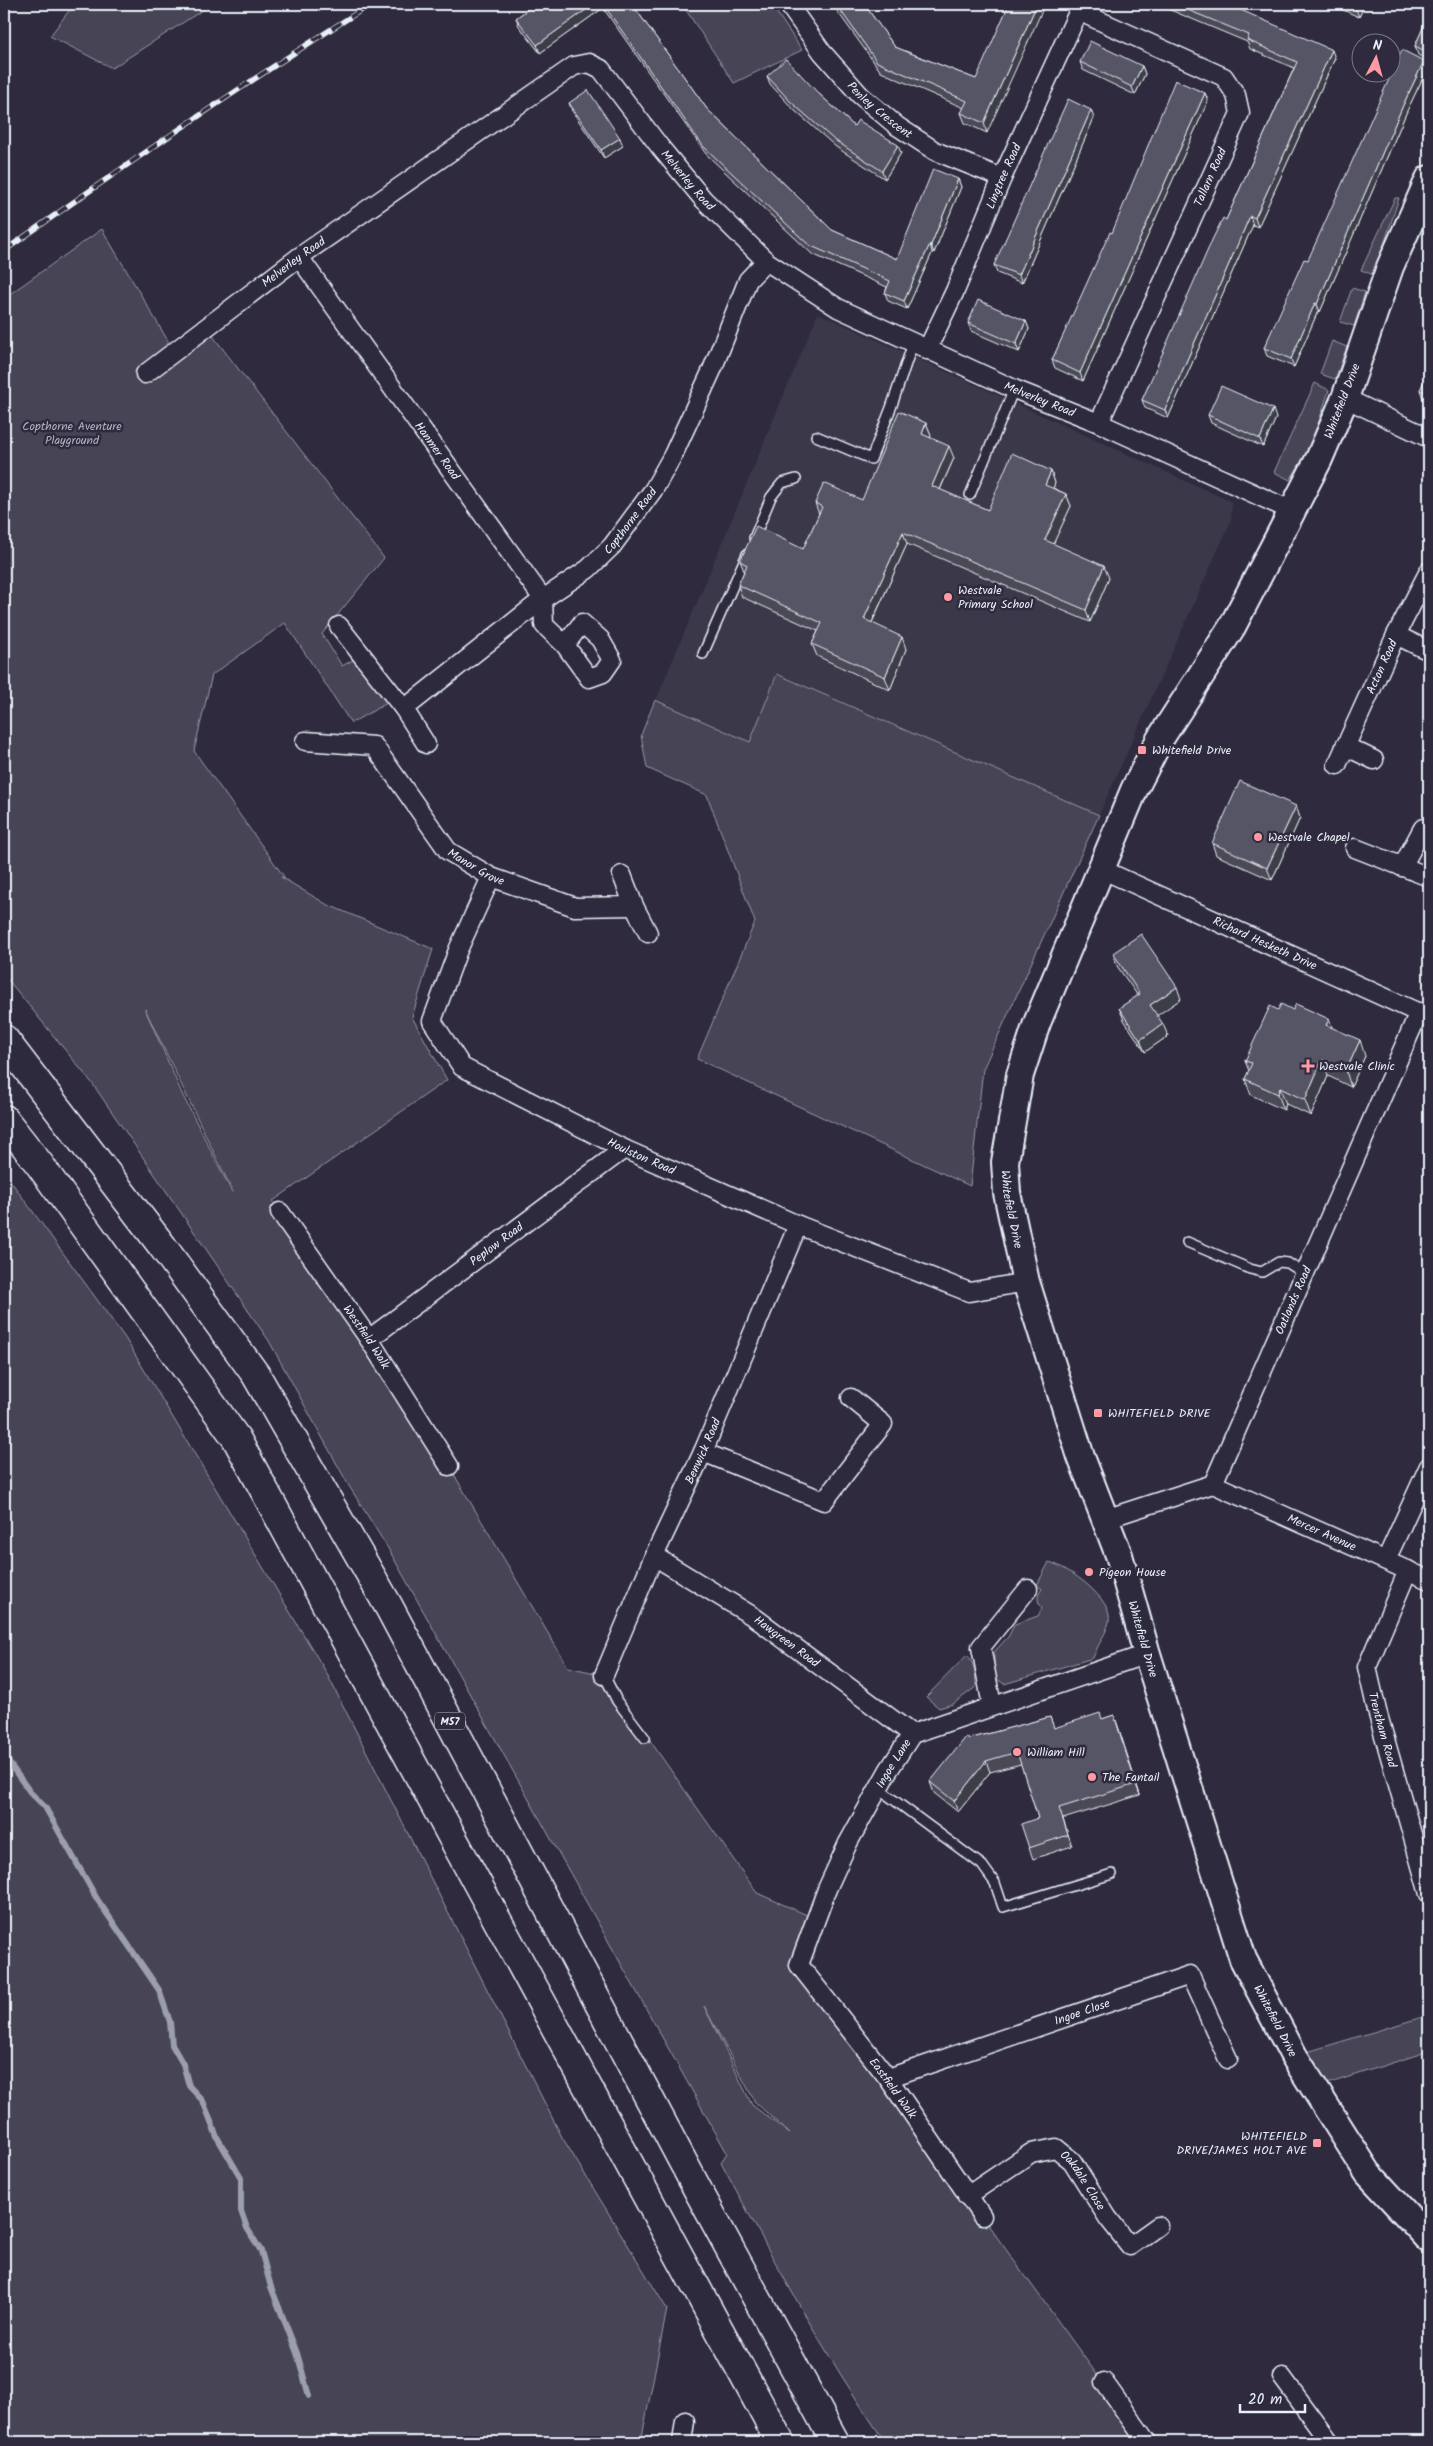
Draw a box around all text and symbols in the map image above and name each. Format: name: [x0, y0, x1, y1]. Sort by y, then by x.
north arrow: [1350, 32, 1400, 82]
text: N: [1372, 35, 1383, 57]
street label: Penley Crescent: [842, 77, 916, 144]
street label: Lingtree Road: [981, 139, 1027, 212]
street label: Tallarn Road: [1189, 144, 1232, 210]
street label: Melverley Road: [656, 146, 720, 216]
street label: Melverley Road: [258, 232, 330, 292]
street label: Whitefield Drive: [1319, 360, 1366, 442]
street label: Melverley Road: [1001, 377, 1079, 423]
park label: Copthorne Aventure Playground: [22, 417, 122, 450]
street label: Hanmer Road: [409, 418, 465, 485]
street label: Copthorne Road: [599, 483, 663, 559]
place label: Westvale Primary School: [958, 581, 1033, 614]
marker: Westvale Primary School: [942, 591, 954, 603]
street label: Acton Road: [1361, 636, 1403, 697]
place label: Whitefield Drive: [1152, 741, 1232, 760]
marker: Whitefield Drive: [1136, 744, 1148, 756]
place label: Westvale Chapel: [1268, 828, 1350, 847]
marker: Westvale Chapel: [1252, 831, 1264, 843]
street label: Manor Grove: [444, 844, 507, 891]
street label: Richard Hesketh Drive: [1210, 912, 1321, 976]
place label: Westvale Clinic: [1319, 1057, 1395, 1076]
marker: Westvale Clinic: [1301, 1059, 1315, 1073]
street label: Houlston Road: [604, 1133, 679, 1181]
street label: Whitefield Drive: [996, 1170, 1028, 1251]
street label: Peplow Road: [466, 1217, 529, 1271]
street label: Oatlands Road: [1270, 1262, 1317, 1338]
street label: Westfield Walk: [338, 1301, 395, 1373]
place label: WHITEFIELD DRIVE: [1108, 1404, 1212, 1423]
marker: WHITEFIELD DRIVE: [1092, 1407, 1104, 1419]
street label: Benwick Road: [680, 1414, 727, 1487]
street label: Mercer Avenue: [1284, 1509, 1360, 1557]
place label: Pigeon House: [1099, 1563, 1166, 1582]
marker: Pigeon House: [1083, 1566, 1095, 1578]
street label: Whitefield Drive: [1122, 1598, 1163, 1681]
street label: Hawgreen Road: [750, 1611, 824, 1673]
street label: Trentham Road: [1363, 1690, 1402, 1771]
road number: M57: [435, 1712, 465, 1730]
street label: Ingoe Lane: [871, 1735, 917, 1792]
place label: William Hill: [1027, 1743, 1085, 1762]
marker: William Hill: [1011, 1746, 1023, 1758]
place label: The Fantail: [1102, 1768, 1159, 1787]
marker: The Fantail: [1086, 1771, 1098, 1783]
street label: Whitefield Drive: [1248, 1981, 1302, 2061]
street label: Ingoe Close: [1052, 1994, 1113, 2031]
street label: Eastfield Walk: [864, 2054, 921, 2123]
place label: WHITEFIELD DRIVE/JAMES HOLT AVE: [1176, 2127, 1308, 2160]
marker: WHITEFIELD DRIVE/JAMES HOLT AVE: [1311, 2137, 1323, 2149]
street label: Oakdale Close: [1056, 2146, 1110, 2215]
scale bar: [1240, 2381, 1306, 2413]
text: 20 m: [1248, 2388, 1282, 2412]

